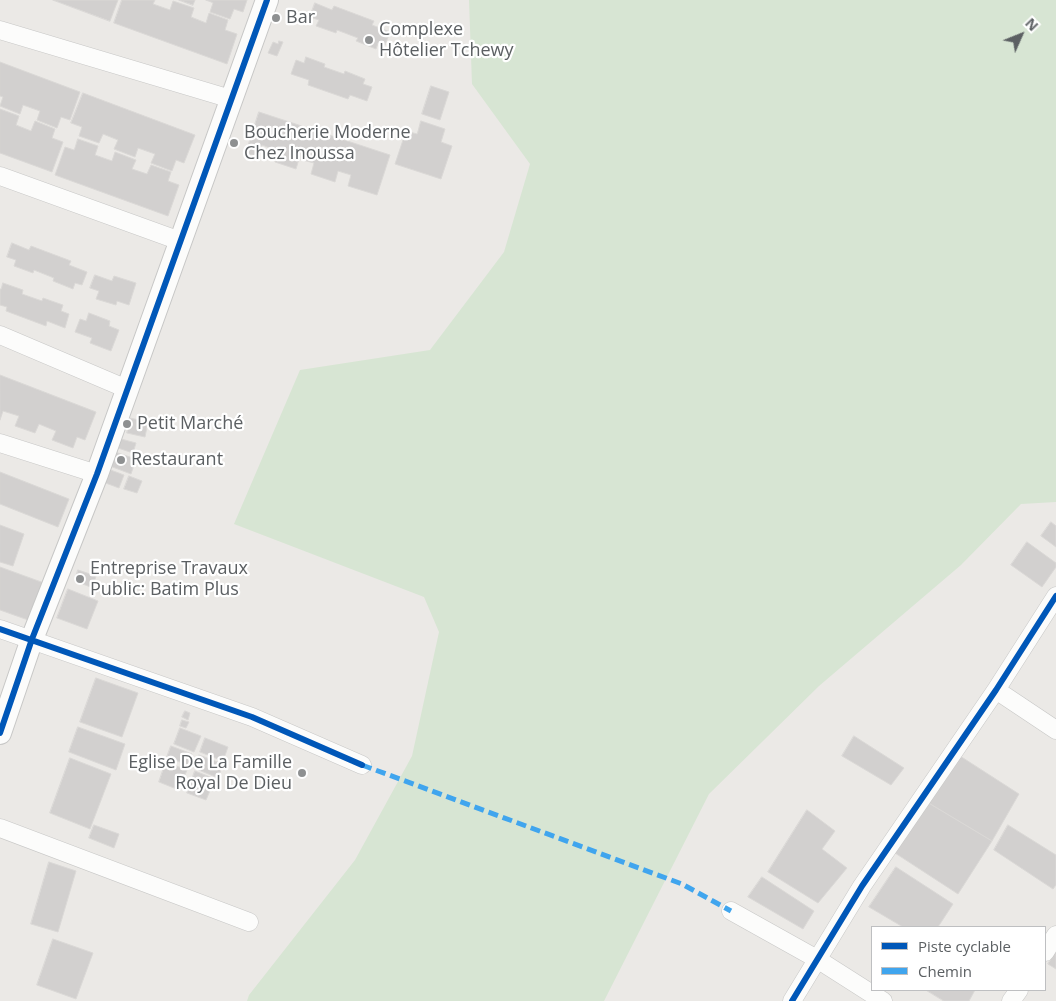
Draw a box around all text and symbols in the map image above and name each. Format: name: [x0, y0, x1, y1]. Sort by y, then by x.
place label: Bar: [286, 7, 315, 29]
north arrow: [996, 10, 1046, 60]
marker: Bar: [270, 12, 282, 24]
text: N: [1021, 14, 1043, 35]
place label: Complexe Hôtelier Tchewy: [379, 19, 513, 62]
marker: Complexe Hôtelier Tchewy: [363, 34, 375, 46]
place label: Boucherie Moderne Chez Inoussa: [244, 122, 411, 164]
marker: Boucherie Moderne Chez Inoussa: [228, 137, 240, 149]
place label: Petit Marché: [137, 413, 243, 435]
marker: Petit Marché: [121, 418, 133, 430]
place label: Restaurant: [131, 449, 223, 471]
marker: Restaurant: [115, 454, 127, 466]
place label: Entreprise Travaux Public: Batim Plus: [90, 558, 248, 600]
marker: Entreprise Travaux Public: Batim Plus: [74, 573, 86, 585]
place label: Eglise De La Famille Royal De Dieu: [128, 752, 292, 794]
marker: Eglise De La Famille Royal De Dieu: [296, 767, 308, 779]
legend: [871, 926, 1046, 991]
text: Piste cyclable: [918, 936, 1011, 956]
text: Chemin: [918, 961, 972, 981]

